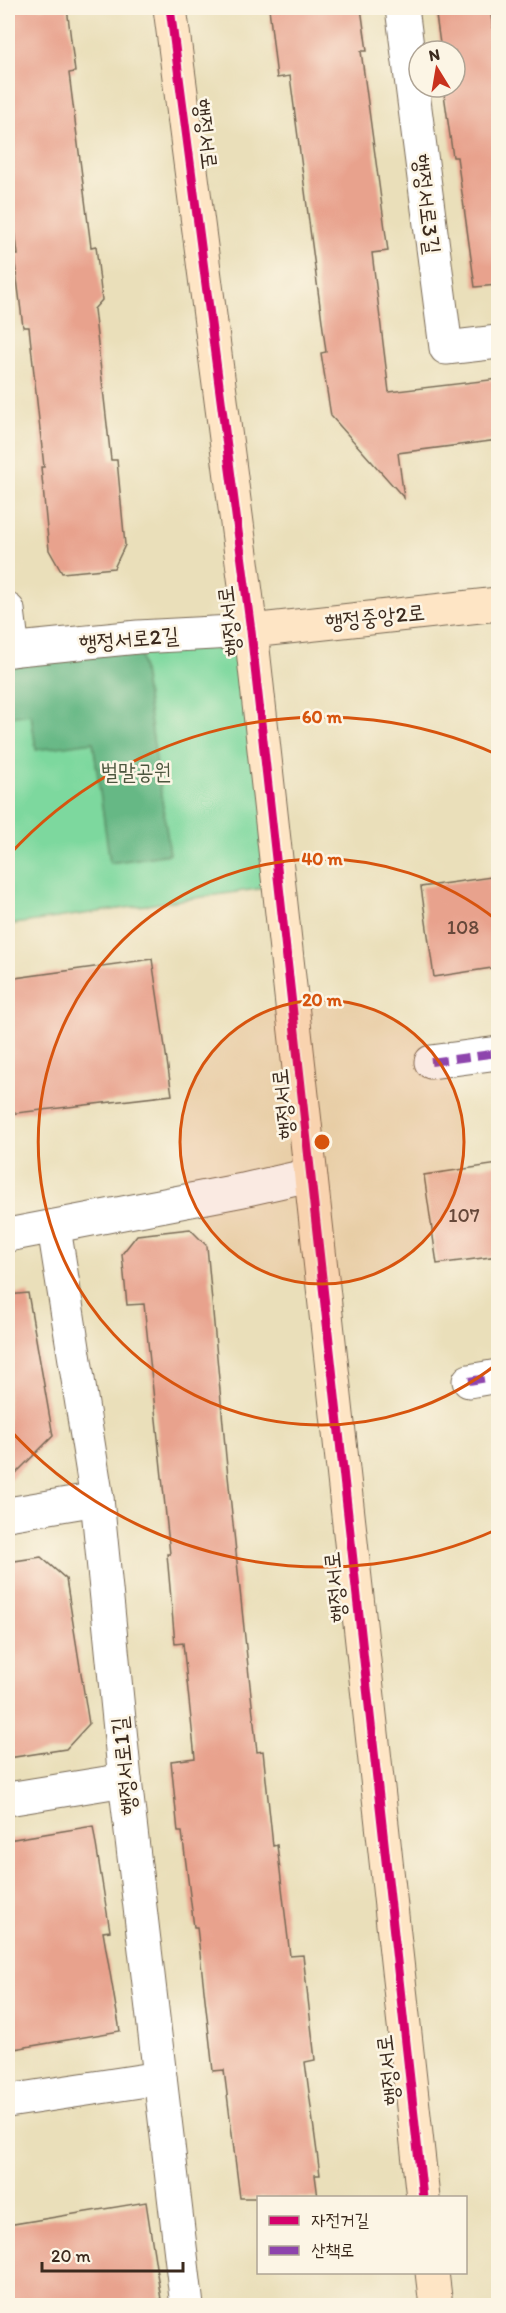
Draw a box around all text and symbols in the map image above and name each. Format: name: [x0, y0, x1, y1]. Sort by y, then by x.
north arrow: [407, 39, 467, 99]
text: N: [427, 44, 441, 65]
street label: 행정서로: [188, 97, 224, 171]
street label: 행정서로3길: [407, 152, 447, 256]
street label: 행정서로: [211, 584, 247, 658]
street label: 행정중앙2로: [324, 598, 426, 636]
street label: 행정서로2길: [78, 621, 180, 657]
text: 60 m: [302, 706, 343, 728]
park label: 벌말공원: [101, 758, 171, 785]
text: 40 m: [301, 848, 343, 870]
house number: 108: [447, 915, 479, 939]
text: 20 m: [302, 989, 343, 1011]
street label: 행정서로: [266, 1067, 300, 1141]
centre of rings: [312, 1132, 332, 1152]
house number: 107: [448, 1203, 480, 1227]
street label: 행정서로: [318, 1550, 352, 1624]
street label: 행정서로1길: [105, 1715, 143, 1817]
street label: 행정서로: [370, 2033, 406, 2107]
legend: [257, 2196, 467, 2274]
text: 자전거길: [311, 2209, 369, 2231]
scale bar: [42, 2235, 183, 2273]
text: 산책로: [311, 2239, 354, 2261]
text: 20 m: [51, 2245, 91, 2267]

